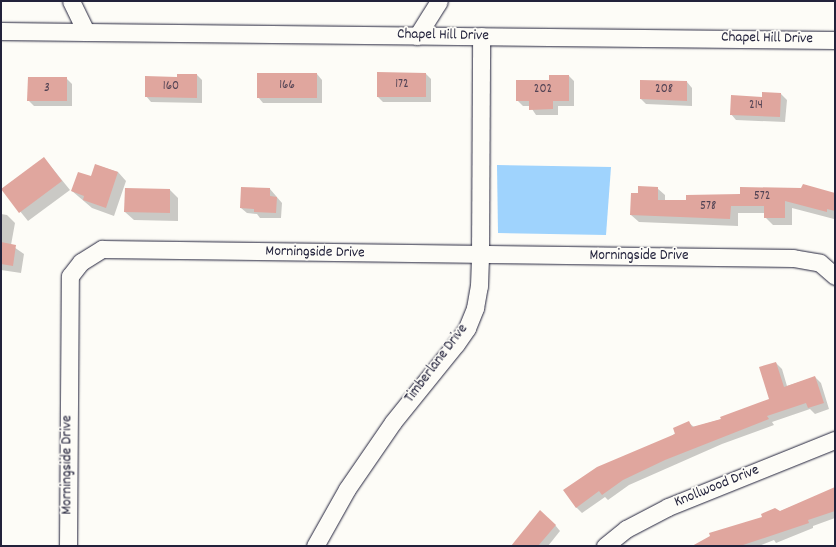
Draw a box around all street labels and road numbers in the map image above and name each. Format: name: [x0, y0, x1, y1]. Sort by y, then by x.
street label: Chapel Hill Drive: [397, 26, 489, 46]
street label: Chapel Hill Drive: [721, 29, 813, 49]
street label: Morningside Drive: [265, 243, 365, 263]
street label: Morningside Drive: [589, 248, 689, 266]
street label: Timberlane Drive: [401, 321, 473, 407]
street label: Morningside Drive: [59, 415, 77, 515]
street label: Knollwood Drive: [672, 462, 762, 512]

